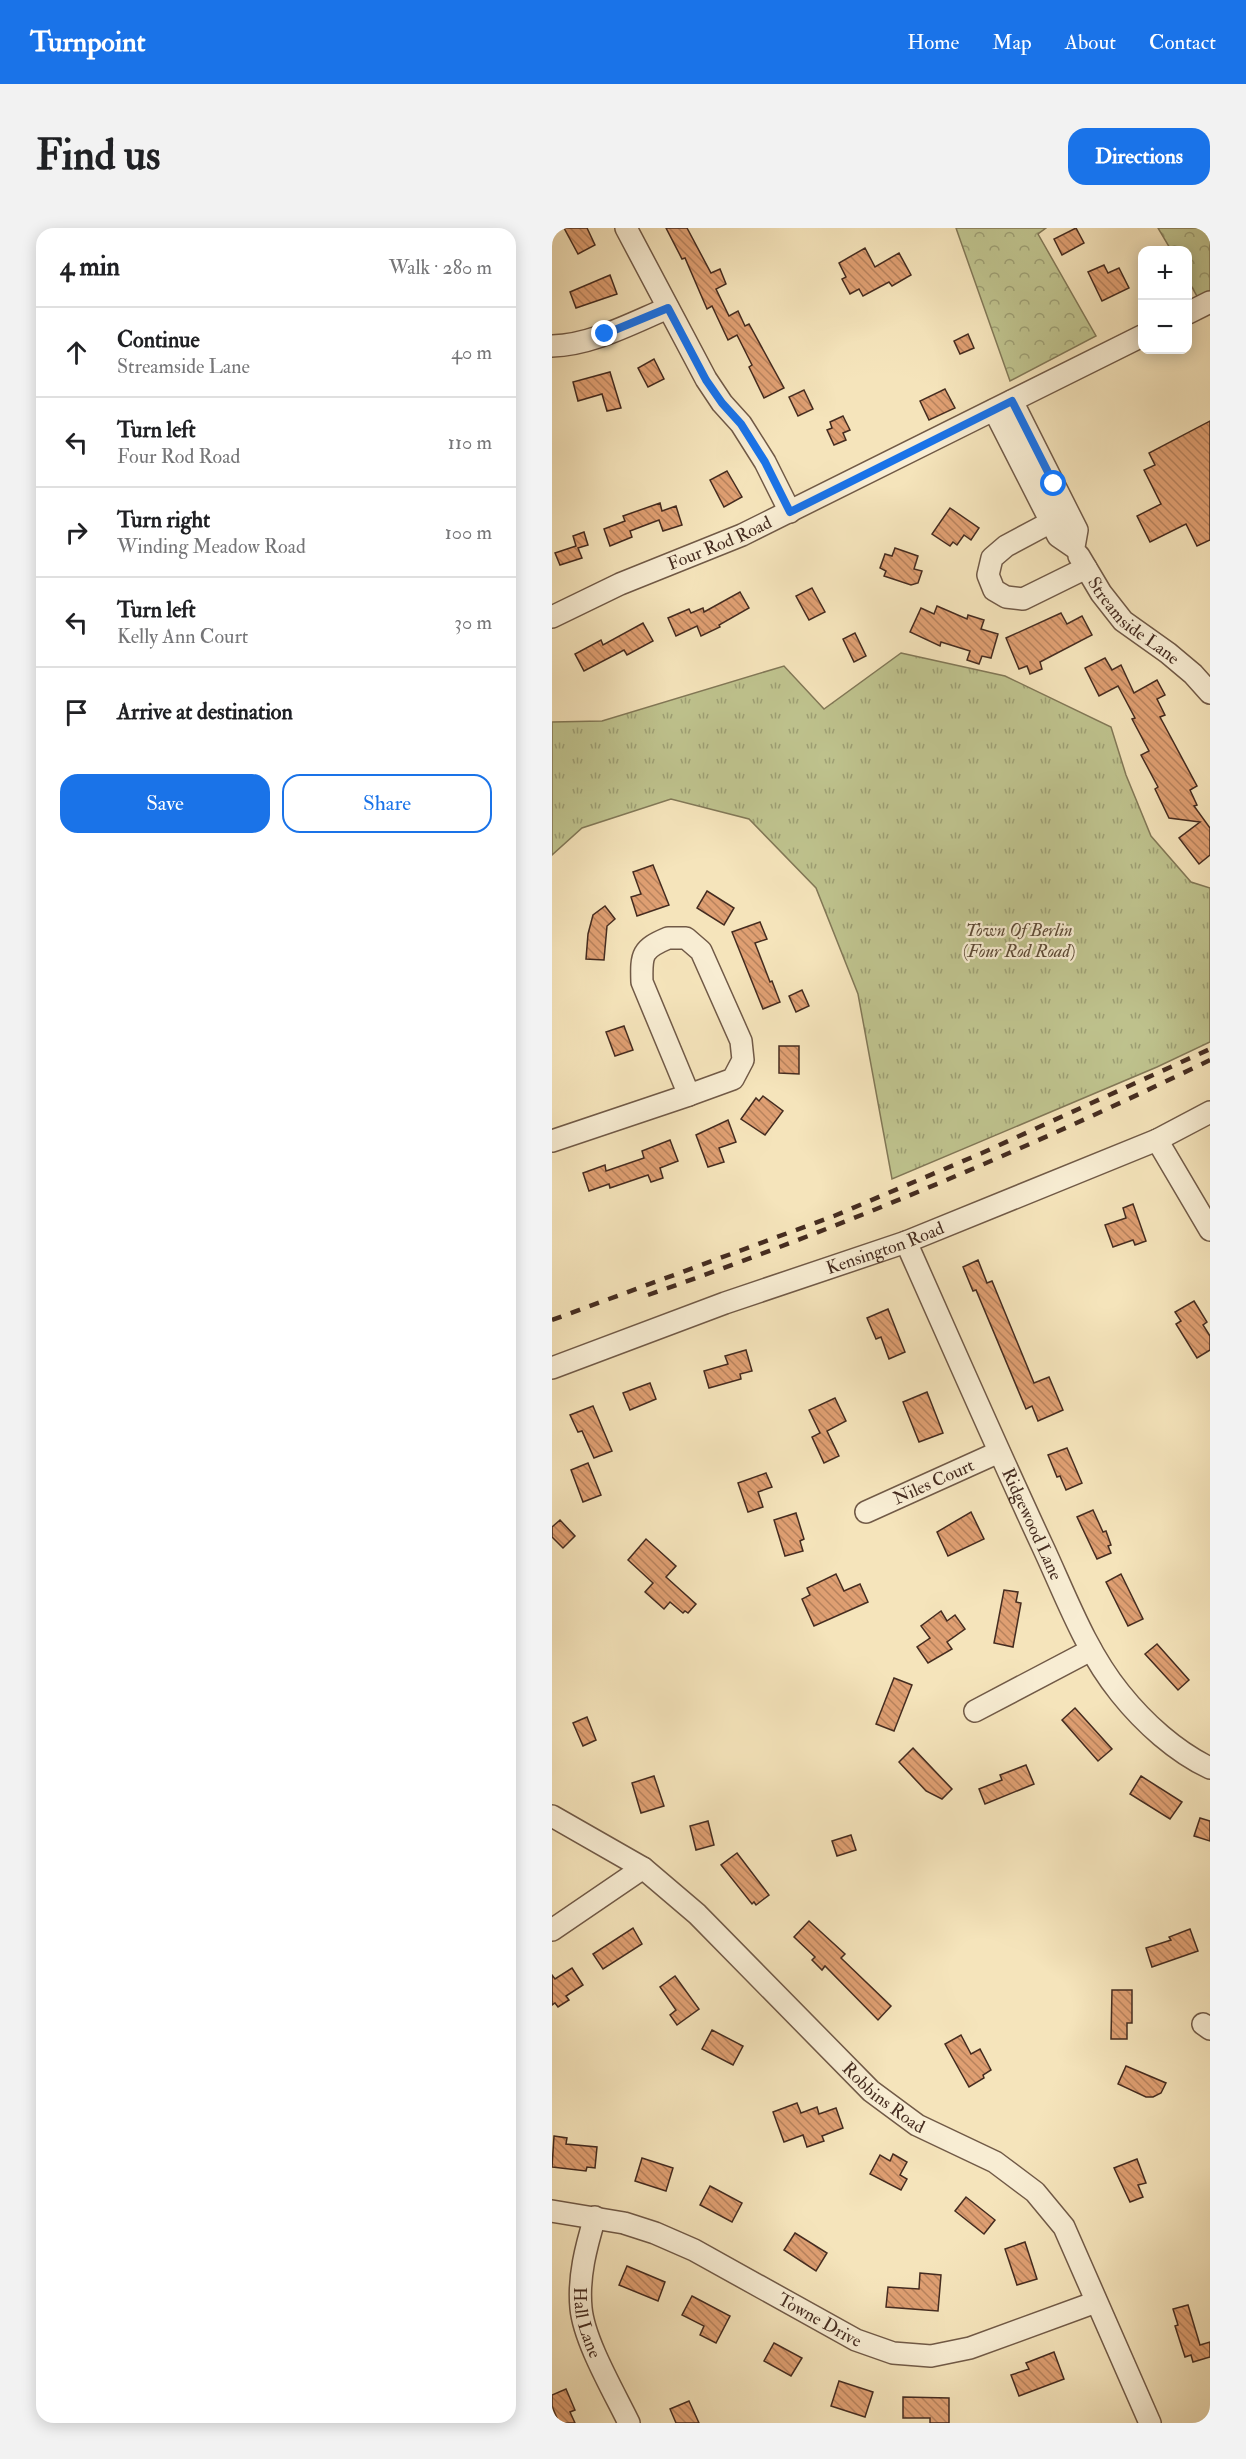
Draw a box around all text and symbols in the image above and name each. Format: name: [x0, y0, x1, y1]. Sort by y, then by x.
text: Turnpoint: [30, 25, 146, 60]
text: Home: [907, 29, 959, 56]
text: Map: [992, 29, 1032, 56]
text: About: [1065, 29, 1116, 56]
text: Contact: [1149, 29, 1216, 56]
button: Directions: [1068, 128, 1210, 185]
text: Find us: [36, 130, 160, 182]
map controls: [1138, 246, 1192, 354]
button: +: [1138, 246, 1192, 300]
text: 4 min: [60, 251, 120, 283]
text: Walk · 280 m: [389, 255, 492, 280]
button: −: [1138, 300, 1192, 354]
route end: [591, 320, 617, 346]
text: Continue: [117, 326, 200, 354]
icon: ahead: [60, 336, 93, 369]
text: 40 m: [451, 340, 492, 365]
text: Streamside Lane: [117, 354, 250, 379]
text: Turn left: [117, 416, 196, 444]
icon: left: [60, 426, 93, 459]
text: 110 m: [448, 430, 492, 455]
text: Four Rod Road: [117, 444, 240, 469]
route start: [1040, 470, 1066, 496]
text: Turn right: [117, 506, 210, 534]
street label: Four Rod Road: [664, 511, 776, 576]
icon: right: [60, 516, 93, 549]
text: 100 m: [445, 520, 492, 545]
text: Winding Meadow Road: [117, 534, 306, 559]
street label: Streamside Lane: [1082, 573, 1185, 670]
text: Turn left: [117, 596, 196, 624]
icon: left: [60, 606, 93, 639]
text: 30 m: [454, 610, 492, 635]
text: Kelly Ann Court: [117, 624, 248, 649]
icon: arrive: [60, 696, 93, 729]
text: Arrive at destination: [117, 698, 293, 726]
button: Save: [60, 774, 270, 833]
button: Share: [282, 774, 492, 833]
park label: Town Of Berlin (Four Rod Road): [963, 919, 1075, 963]
street label: Kensington Road: [823, 1217, 948, 1280]
street label: Niles Court: [889, 1454, 978, 1510]
street label: Ridgewood Lane: [996, 1464, 1068, 1584]
street label: Robbins Road: [837, 2057, 928, 2139]
street label: Hall Lane: [568, 2287, 607, 2362]
street label: Towne Drive: [773, 2288, 865, 2353]

